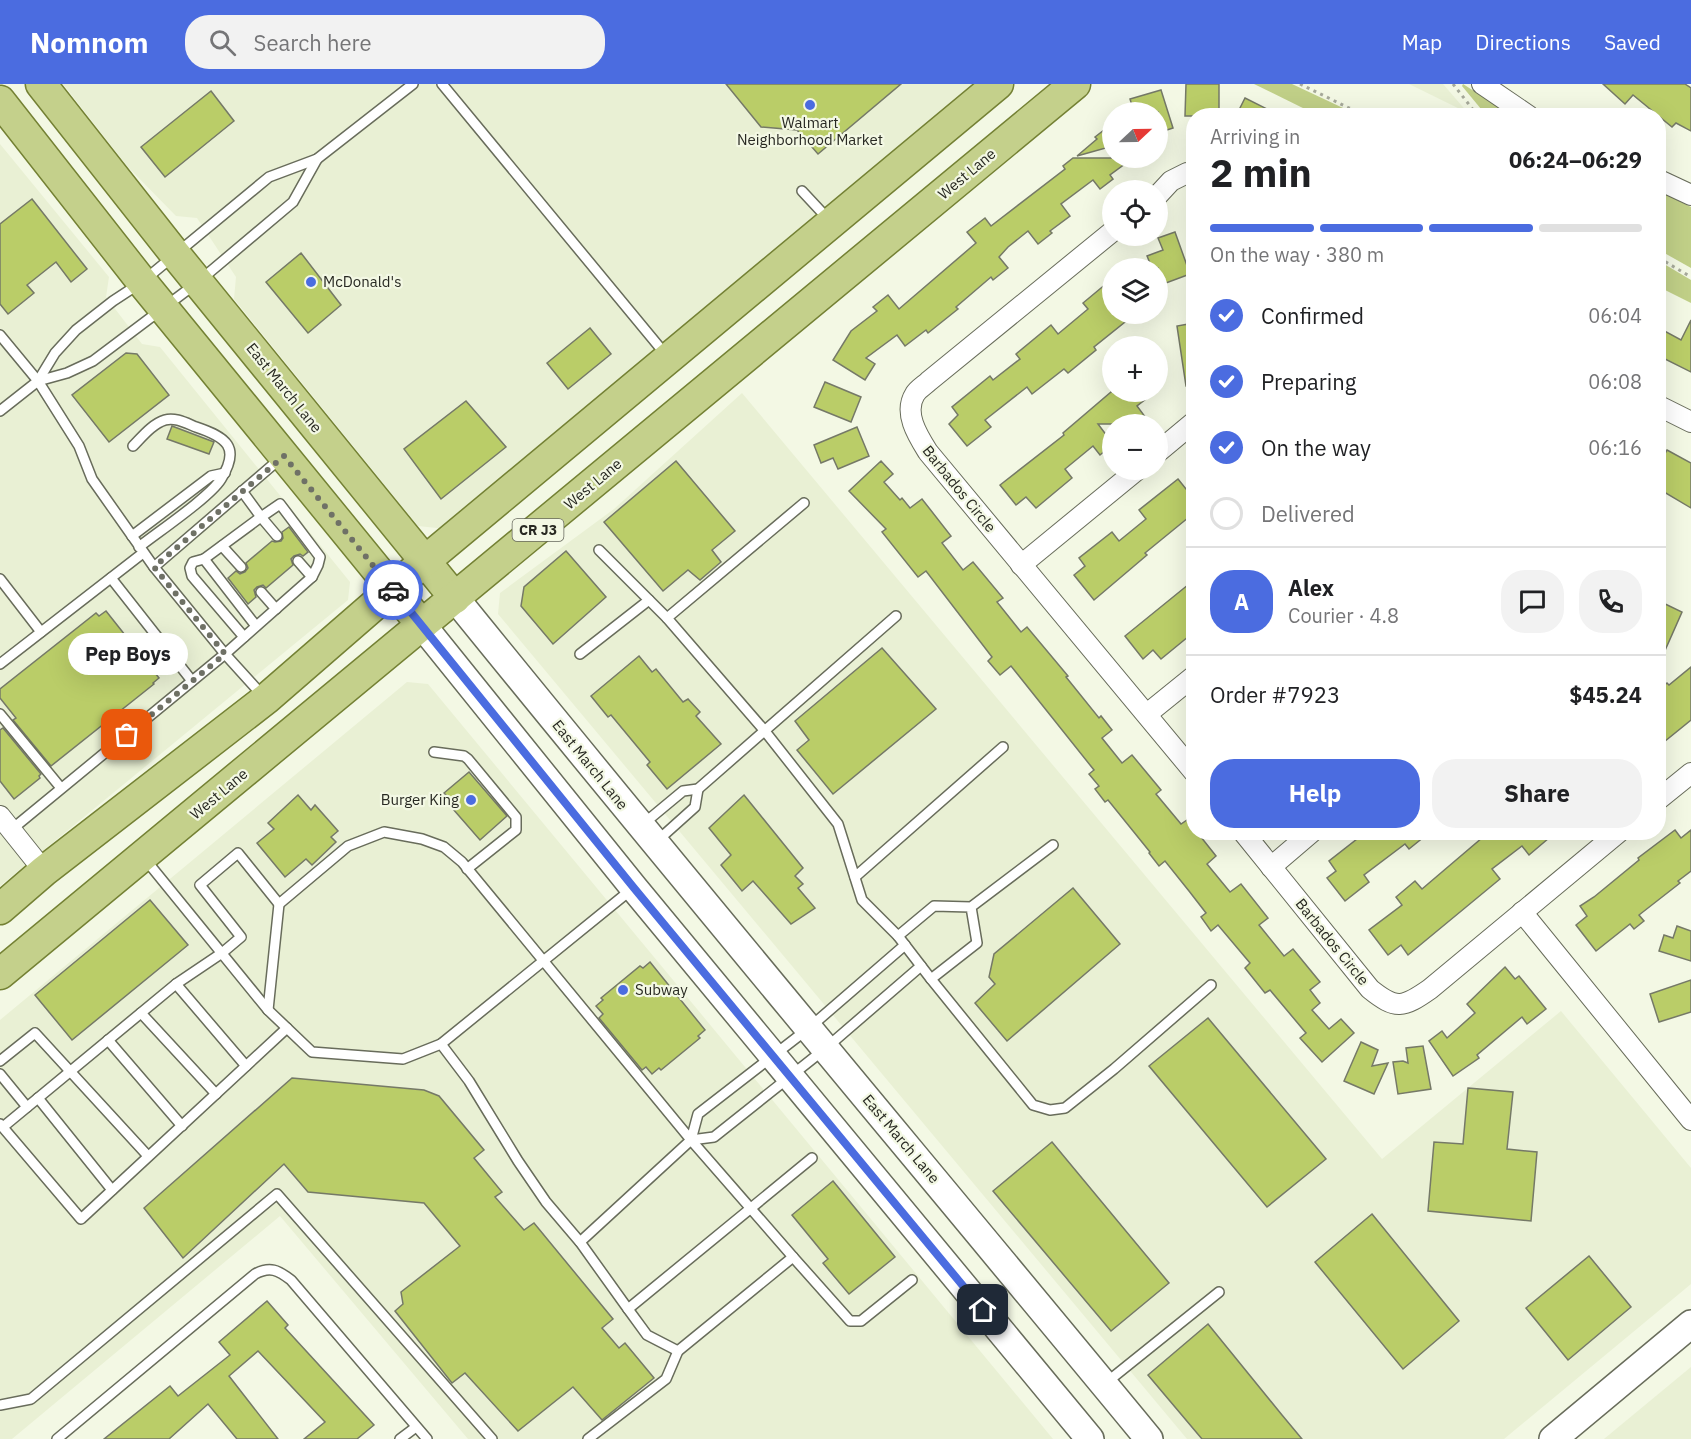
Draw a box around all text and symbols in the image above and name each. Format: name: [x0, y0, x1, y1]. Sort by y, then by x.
search box: [185, 15, 605, 69]
text: Nomnom: [30, 24, 149, 61]
icon: search: [206, 26, 239, 59]
text: Search here: [254, 28, 372, 57]
text: Map: [1402, 28, 1442, 56]
text: Directions: [1475, 28, 1571, 56]
text: Saved: [1604, 28, 1661, 56]
marker: Walmart Neighborhood Market: [803, 98, 817, 112]
north arrow: [1102, 102, 1168, 168]
map controls: [1102, 102, 1168, 480]
place label: Walmart Neighborhood Market: [737, 113, 883, 149]
text: Arriving in: [1210, 123, 1300, 150]
street label: West Lane: [934, 144, 999, 203]
text: 06:24–06:29: [1509, 145, 1642, 174]
text: 2 min: [1210, 147, 1312, 198]
button: locate: [1102, 180, 1168, 246]
text: On the way · 380 m: [1210, 241, 1384, 268]
button: layers: [1102, 258, 1168, 324]
place label: McDonald's: [323, 272, 401, 291]
marker: McDonald's: [304, 275, 318, 289]
icon: check: [1210, 299, 1243, 332]
text: Confirmed: [1261, 301, 1364, 330]
text: 06:04: [1588, 302, 1642, 329]
button: +: [1102, 336, 1168, 402]
street label: East March Lane: [242, 339, 326, 437]
icon: check: [1210, 365, 1243, 398]
text: Preparing: [1261, 367, 1356, 396]
text: 06:08: [1588, 368, 1642, 395]
button: −: [1102, 414, 1168, 480]
icon: check: [1210, 431, 1243, 464]
text: On the way: [1261, 433, 1371, 462]
text: 06:16: [1588, 434, 1642, 461]
street label: Barbados Circle: [919, 441, 1000, 536]
street label: West Lane: [560, 454, 625, 513]
text: Delivered: [1261, 499, 1355, 528]
road number: CR J3: [512, 519, 564, 541]
courier: [363, 560, 423, 620]
button: chat: [1501, 570, 1564, 633]
button: phone: [1579, 570, 1642, 633]
text: Alex: [1288, 573, 1334, 602]
icon: car: [377, 574, 410, 607]
text: A: [1234, 587, 1249, 616]
text: Courier · 4.8: [1288, 602, 1399, 629]
callout: Pep Boys: [67, 633, 187, 675]
text: Pep Boys: [85, 640, 171, 667]
text: Order #7923: [1210, 680, 1340, 709]
text: $45.24: [1569, 680, 1642, 709]
pin: [101, 709, 152, 760]
street label: East March Lane: [548, 716, 632, 814]
icon: bag: [110, 718, 143, 751]
button: Help: [1210, 759, 1420, 828]
button: Share: [1432, 759, 1642, 828]
street label: West Lane: [186, 764, 251, 823]
place label: Burger King: [381, 790, 459, 809]
marker: Burger King: [464, 793, 478, 807]
street label: Barbados Circle: [1292, 894, 1373, 989]
place label: Subway: [635, 980, 688, 999]
marker: Subway: [616, 983, 630, 997]
street label: East March Lane: [859, 1090, 944, 1187]
pin: [957, 1284, 1008, 1335]
icon: home: [966, 1293, 999, 1326]

